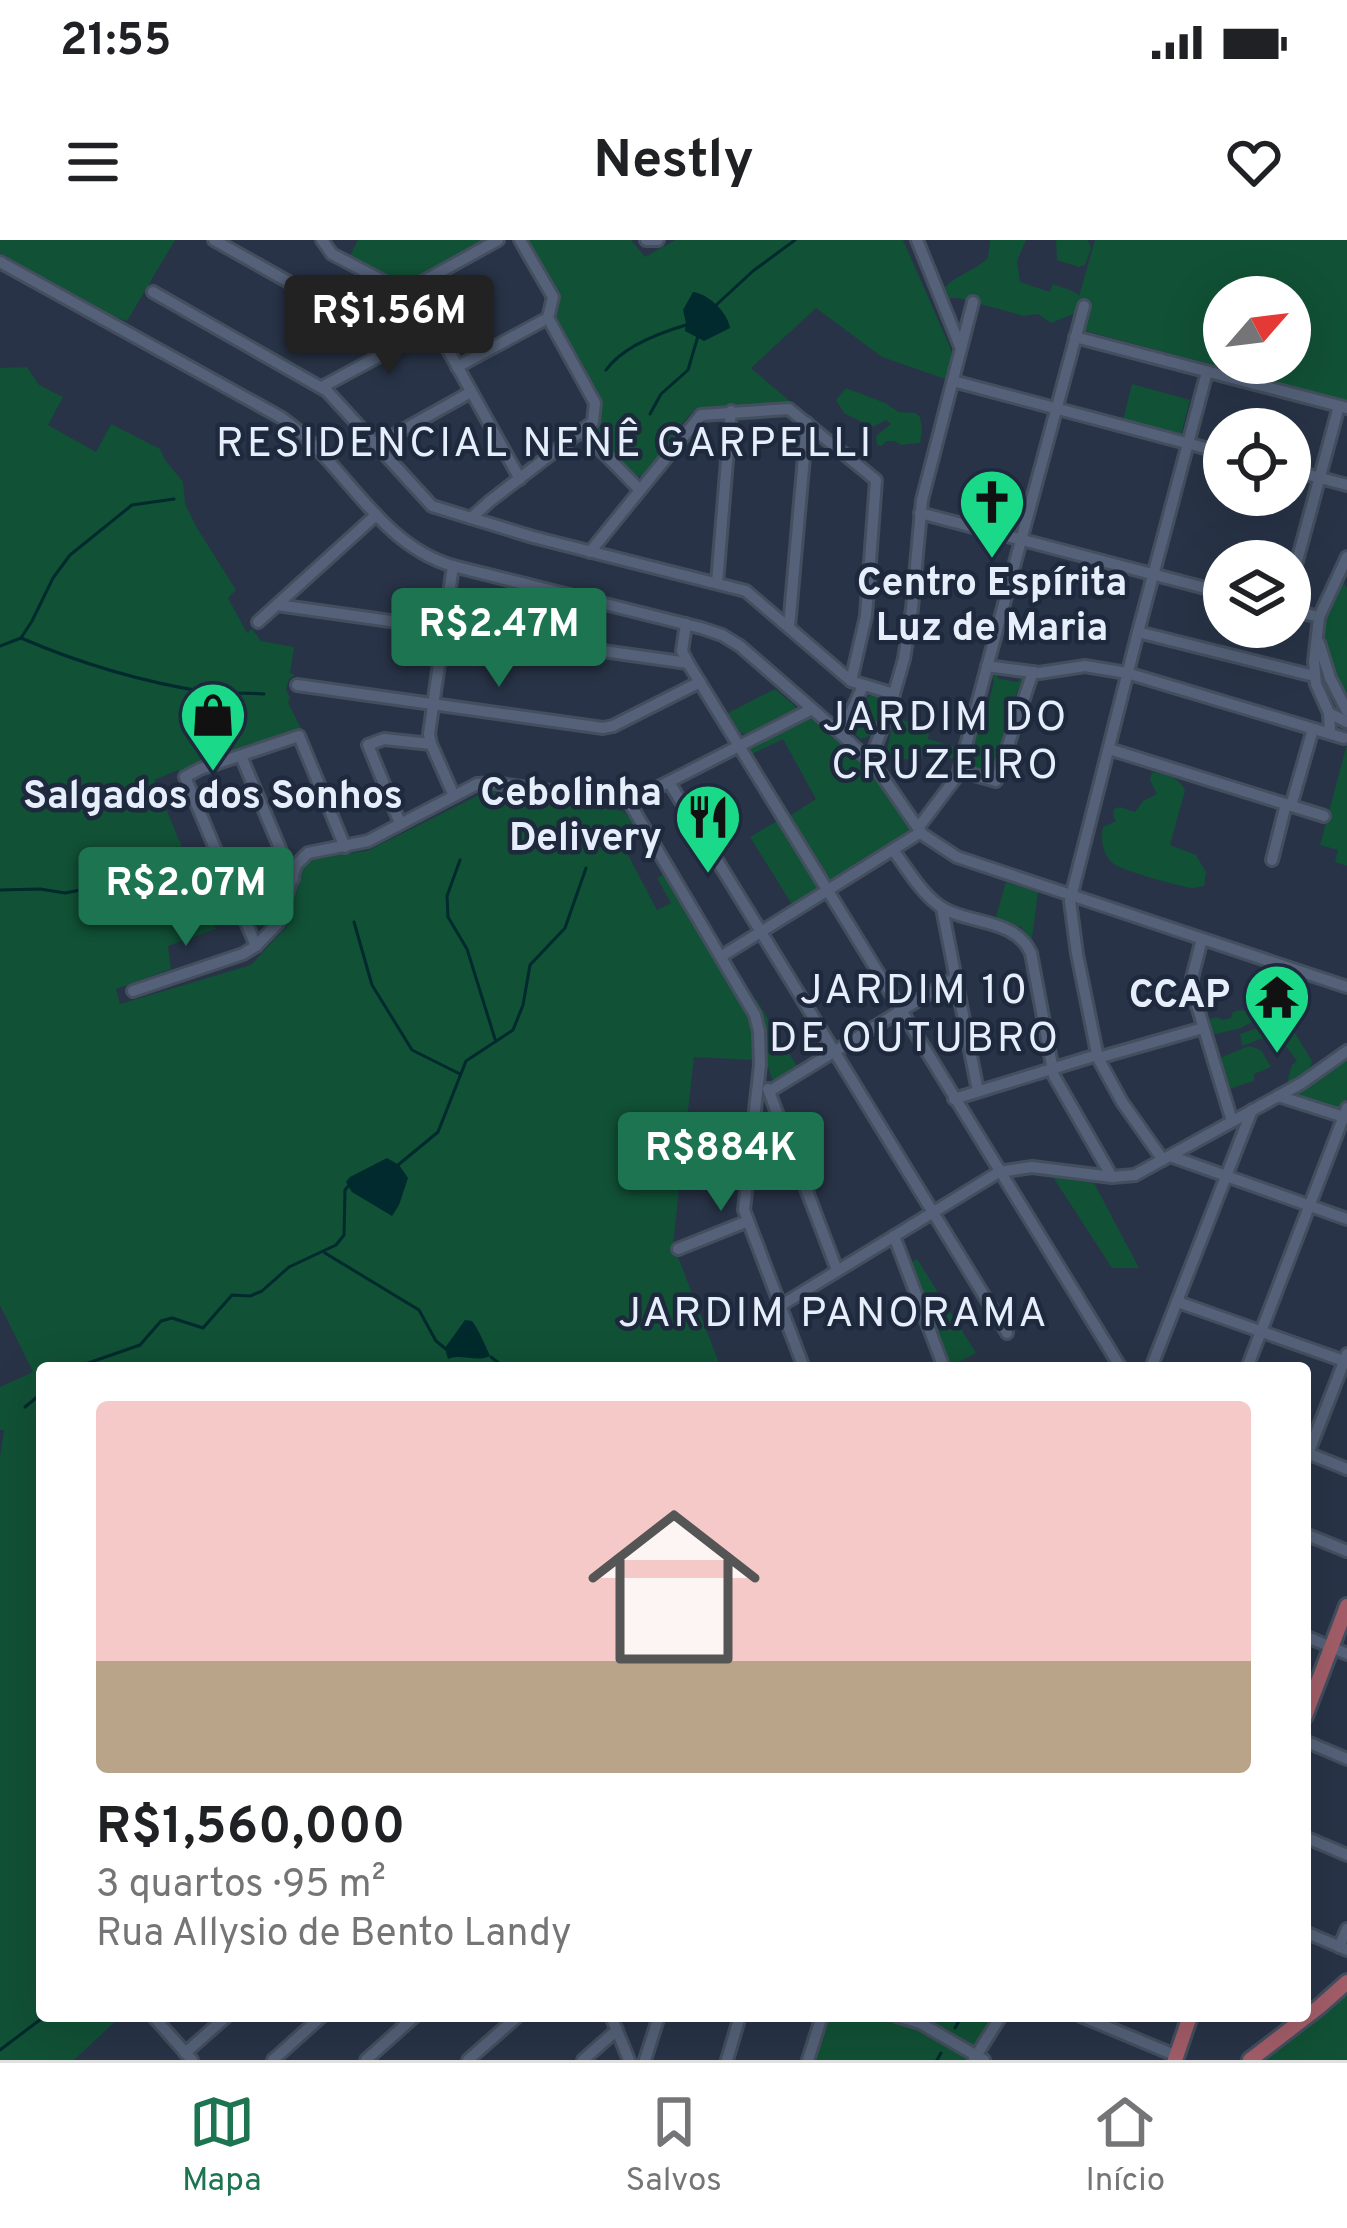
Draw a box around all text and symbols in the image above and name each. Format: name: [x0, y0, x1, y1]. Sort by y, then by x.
text: 21:55: [60, 14, 171, 71]
text: Nestly: [593, 128, 754, 197]
icon: menu: [60, 129, 126, 195]
icon: heart: [1221, 129, 1287, 195]
pin: R$1.56M: [278, 275, 500, 377]
north arrow: [1203, 276, 1311, 384]
map controls: [1203, 276, 1311, 648]
text: R$1.56M: [311, 289, 467, 338]
button: locate: [1203, 408, 1311, 516]
district label: RESIDENCIAL NENÊ GARPELLI: [216, 417, 874, 472]
church icon: Centro Espírita Luz de Maria: [957, 467, 1027, 561]
button: layers: [1203, 540, 1311, 648]
place label: Centro Espírita Luz de Maria: [857, 561, 1127, 655]
pin: R$2.47M: [388, 588, 610, 690]
text: R$2.47M: [418, 602, 580, 651]
shop icon: Salgados dos Sonhos: [178, 680, 248, 774]
district label: JARDIM DO CRUZEIRO: [822, 693, 1070, 794]
place label: Cebolinha Delivery: [480, 771, 662, 865]
place label: Salgados dos Sonhos: [23, 774, 403, 823]
restaurant icon: Cebolinha Delivery: [673, 782, 743, 876]
pin: R$2.07M: [75, 847, 297, 949]
text: R$2.07M: [105, 861, 267, 910]
temple icon: CCAP: [1242, 962, 1312, 1056]
district label: JARDIM 10 DE OUTUBRO: [769, 966, 1061, 1067]
place label: CCAP: [1129, 973, 1230, 1022]
pin: R$884K: [623, 1112, 819, 1214]
text: R$884K: [645, 1126, 797, 1175]
district label: JARDIM PANORAMA: [618, 1289, 1050, 1342]
icon: home: [566, 1479, 782, 1695]
text: R$1,560,000: [96, 1797, 405, 1862]
text: 3 quartos · 95 m²: [96, 1862, 386, 1911]
text: Rua Allysio de Bento Landy: [96, 1911, 572, 1960]
tab: Mapa: [182, 2089, 262, 2203]
tab: Salvos: [626, 2089, 722, 2203]
tab: Início: [1085, 2089, 1165, 2203]

